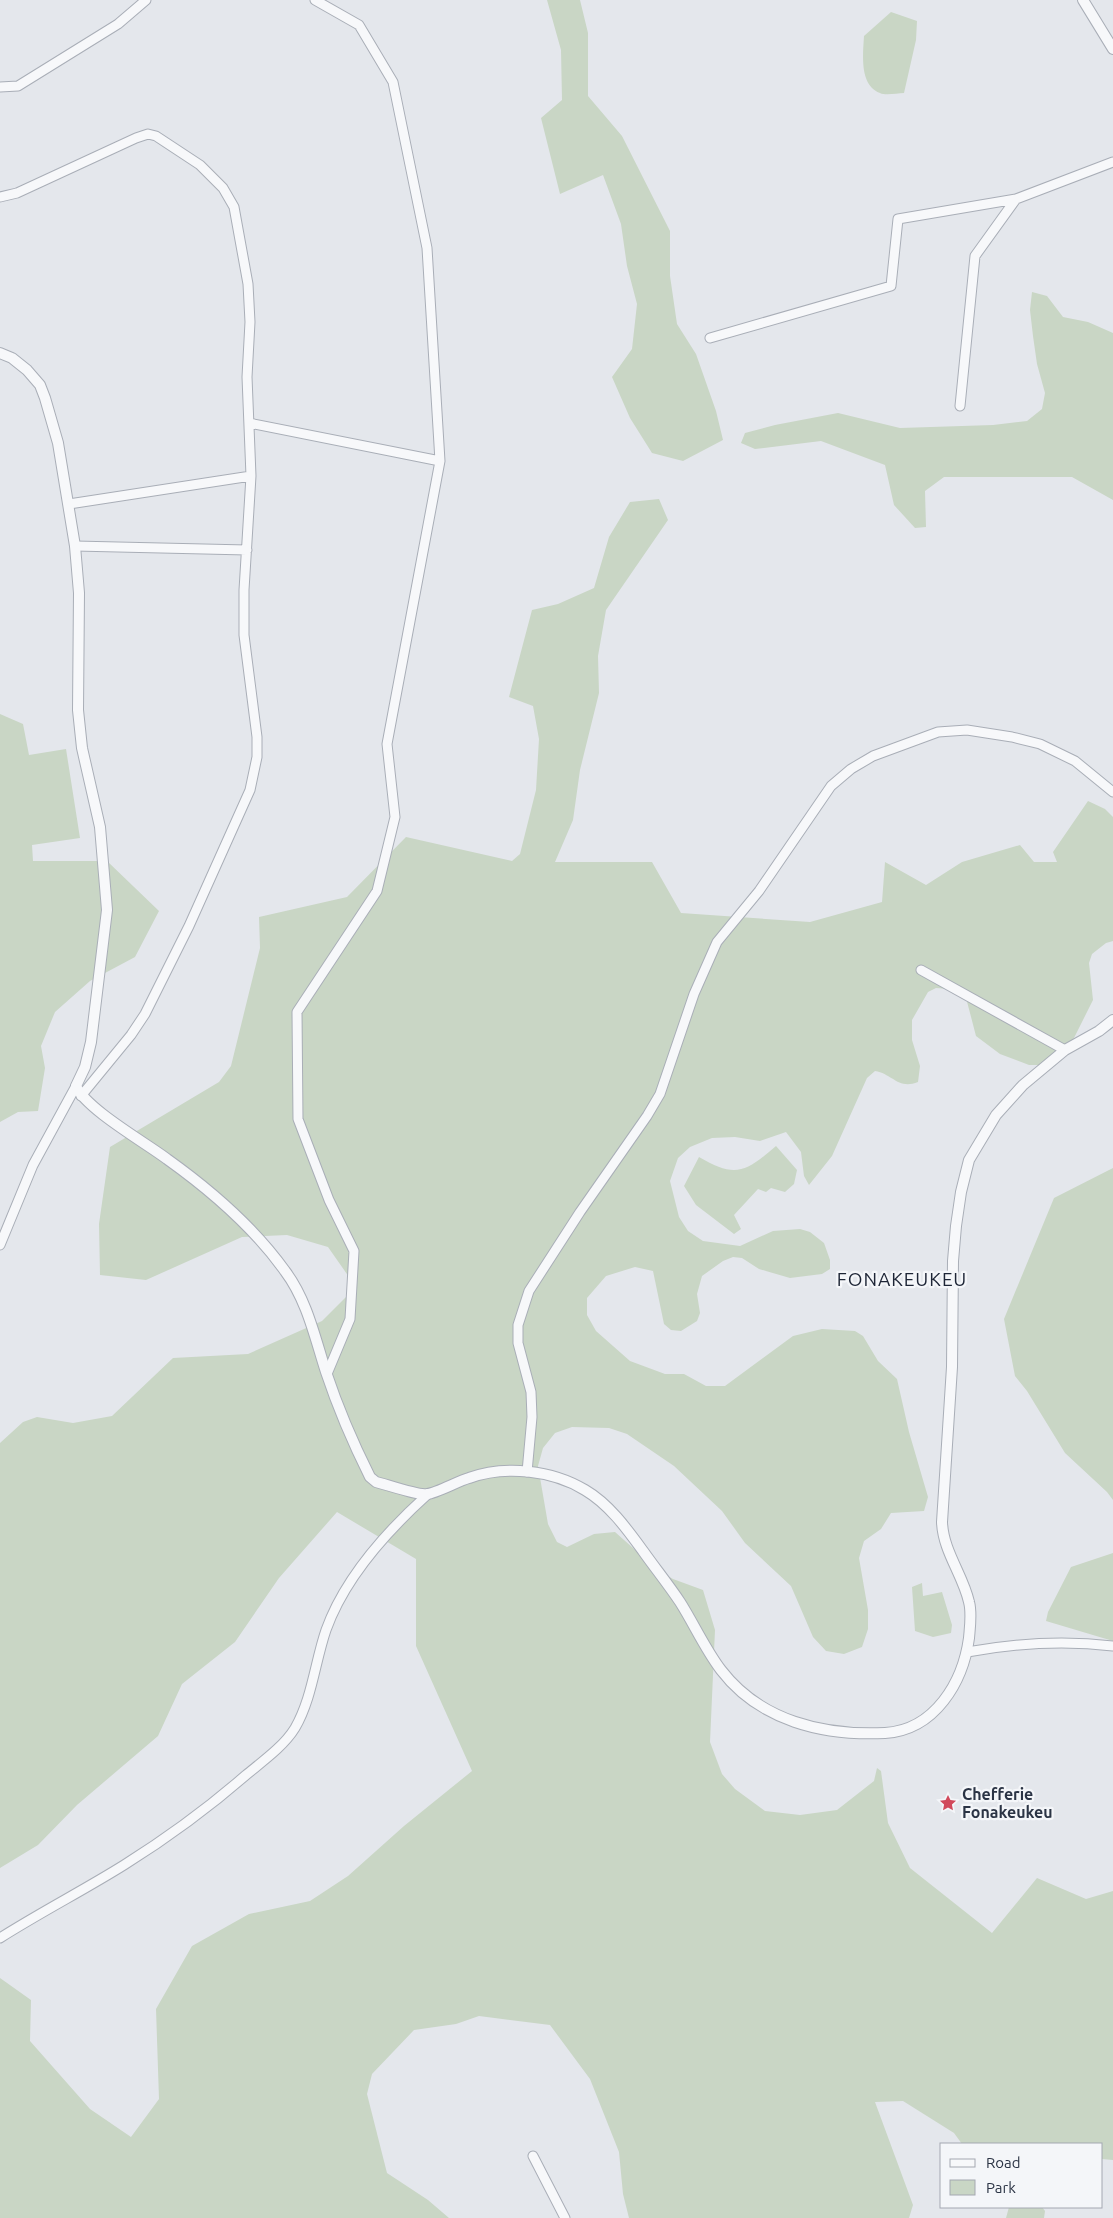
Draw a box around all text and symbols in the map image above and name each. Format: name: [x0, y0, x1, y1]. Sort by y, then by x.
district label: FONAKEUKEU: [837, 1268, 967, 1290]
place label: Chefferie Fonakeukeu: [962, 1785, 1053, 1821]
place icon: Chefferie Fonakeukeu: [938, 1793, 958, 1813]
legend: [940, 2143, 1103, 2208]
text: Road: [986, 2154, 1021, 2171]
text: Park: [986, 2179, 1016, 2196]

